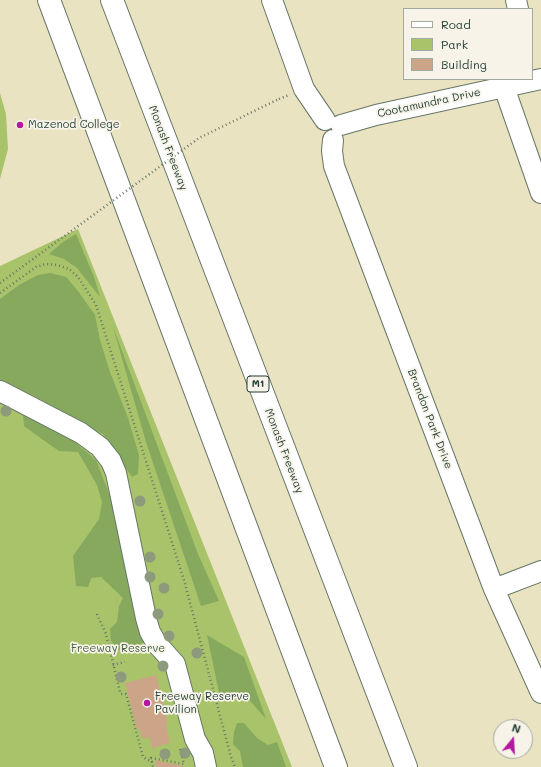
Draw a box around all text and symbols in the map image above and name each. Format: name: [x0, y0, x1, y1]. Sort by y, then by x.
legend: [403, 8, 533, 80]
text: Road: [441, 16, 471, 32]
text: Park: [441, 36, 468, 52]
text: Building: [441, 56, 487, 72]
street label: Cootamundra Drive: [376, 86, 482, 120]
street label: Monash Freeway: [146, 104, 190, 192]
place label: Mazenod College: [28, 118, 120, 132]
marker: Mazenod College: [15, 120, 25, 130]
street label: Brandon Park Drive: [405, 367, 455, 471]
road number: M1: [247, 376, 269, 392]
street label: Monash Freeway: [262, 407, 306, 495]
park label: Freeway Reserve: [71, 642, 165, 656]
place label: Freeway Reserve Pavilion: [155, 690, 249, 716]
marker: Freeway Reserve Pavilion: [142, 698, 152, 708]
north arrow: [493, 719, 533, 759]
text: N: [510, 720, 523, 736]

